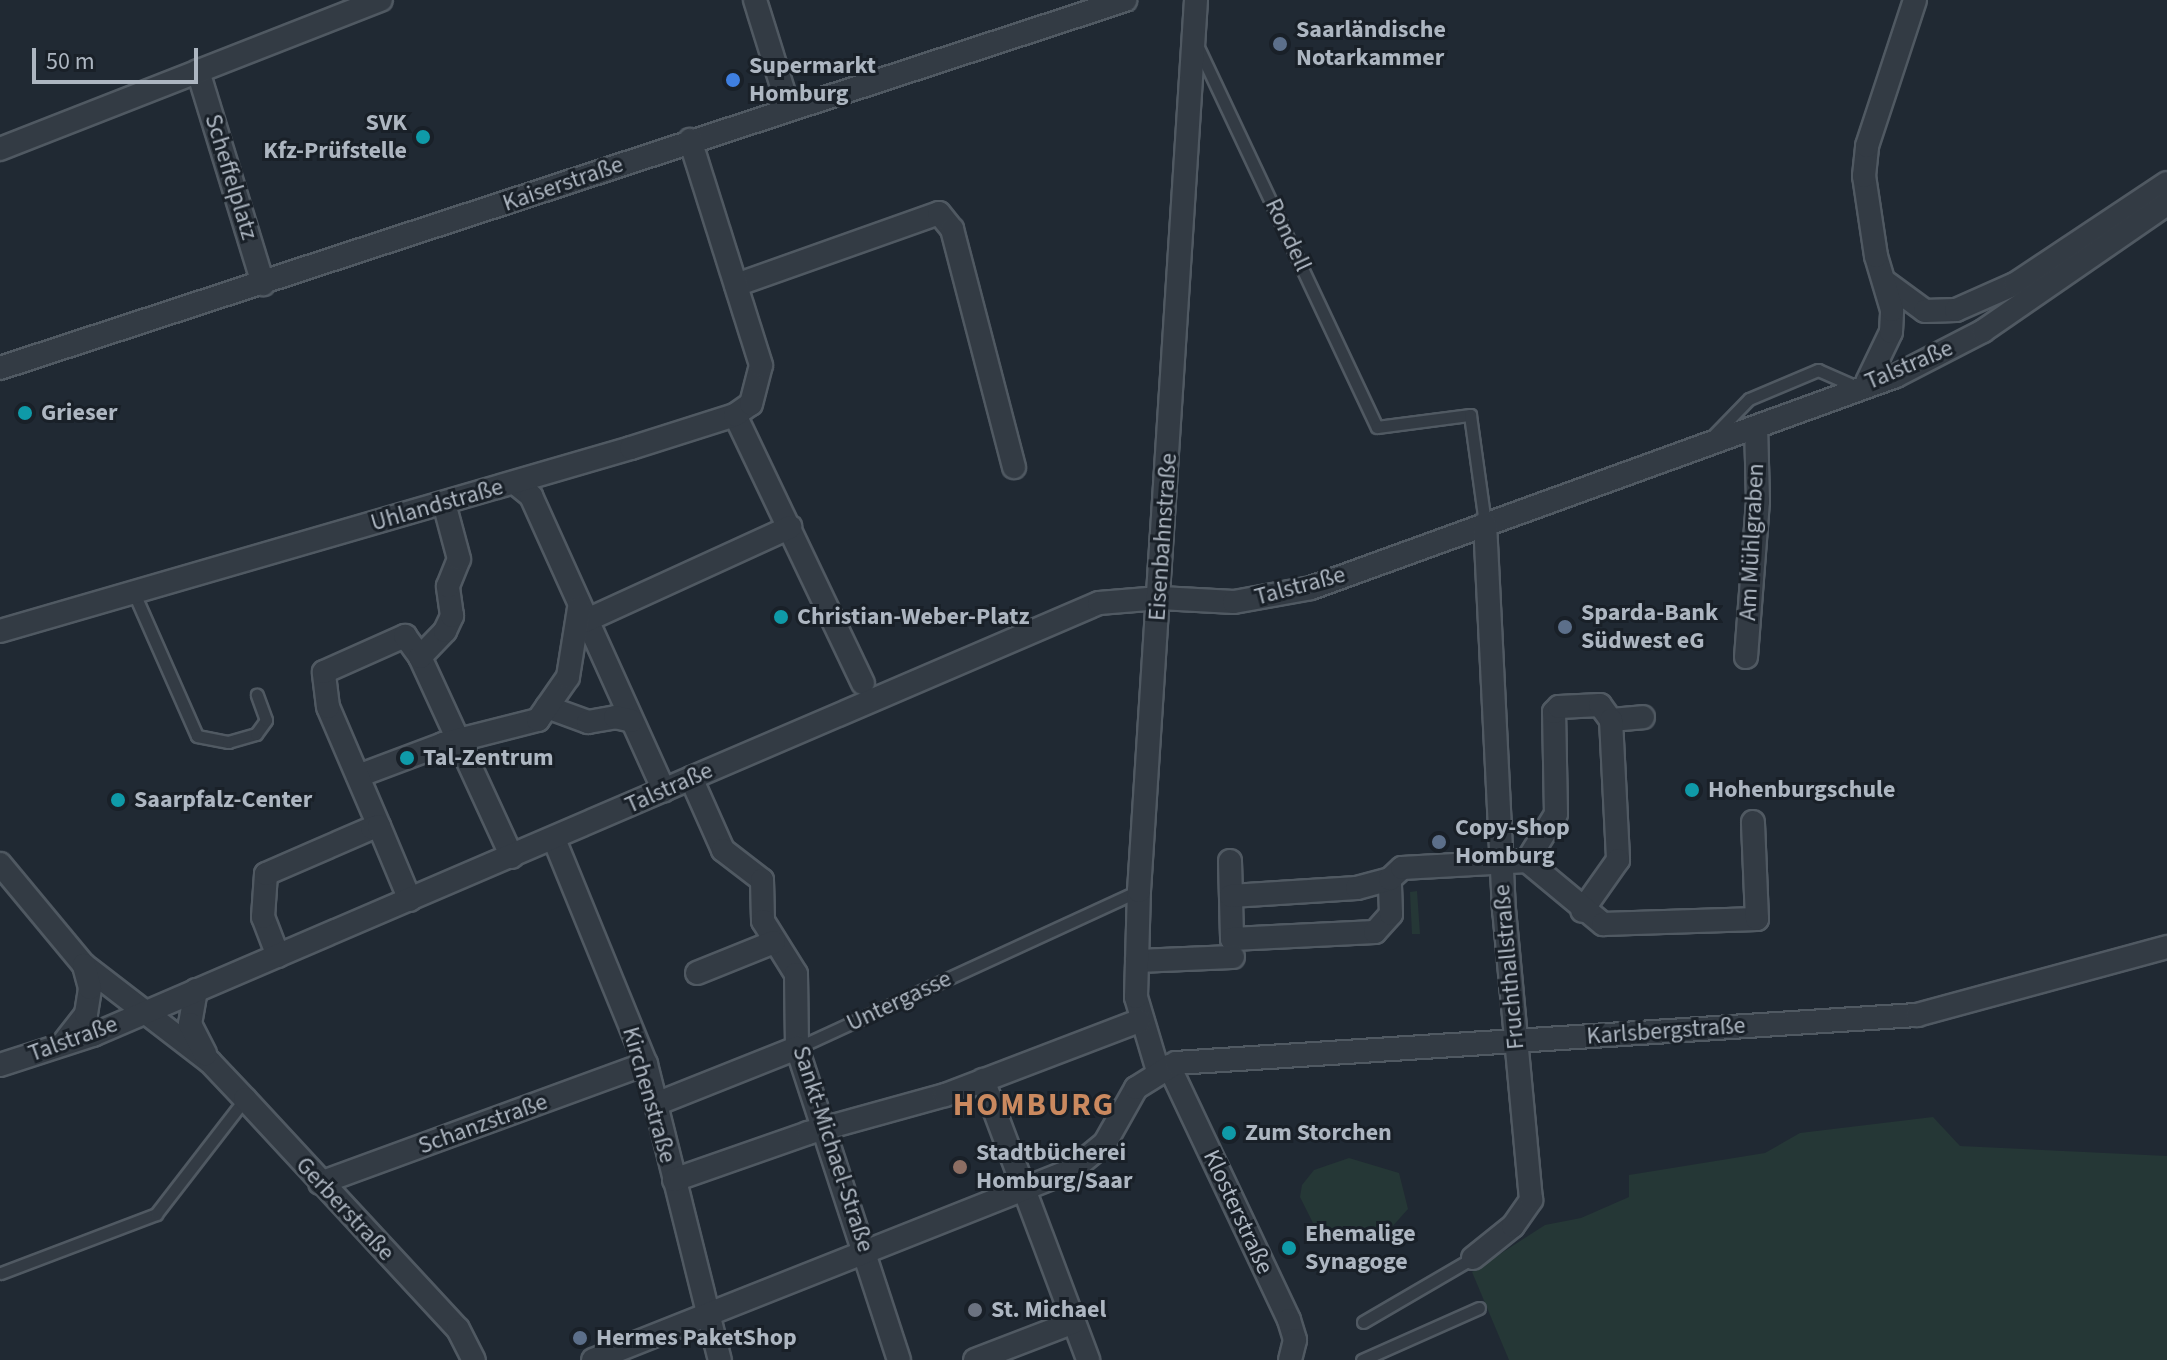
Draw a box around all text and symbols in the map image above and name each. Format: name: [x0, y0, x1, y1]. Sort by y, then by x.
place label: Saarländische Notarkammer: [1296, 16, 1446, 72]
scale bar: [36, 32, 202, 82]
marker: Saarländische Notarkammer: [1271, 35, 1289, 53]
text: 50 m: [46, 44, 95, 79]
place label: Supermarkt Homburg: [749, 52, 876, 108]
marker: Supermarkt Homburg: [724, 71, 742, 89]
place label: SVK Kfz-Prüfstelle: [263, 109, 407, 165]
street label: Scheffelplatz: [198, 111, 264, 243]
marker: SVK Kfz-Prüfstelle: [414, 128, 432, 146]
street label: Kaiserstraße: [499, 150, 627, 218]
street label: Rondell: [1259, 194, 1317, 276]
street label: Talstraße: [1861, 334, 1957, 396]
place label: Grieser: [41, 399, 118, 427]
marker: Grieser: [16, 404, 34, 422]
street label: Eisenbahnstraße: [1143, 452, 1183, 622]
street label: Am Mühlgraben: [1733, 463, 1771, 621]
street label: Uhlandstraße: [367, 472, 507, 538]
street label: Talstraße: [1252, 560, 1348, 612]
place label: Sparda-Bank Südwest eG: [1581, 599, 1718, 655]
place label: Christian-Weber-Platz: [797, 603, 1030, 631]
marker: Christian-Weber-Platz: [772, 608, 790, 626]
marker: Sparda-Bank Südwest eG: [1556, 618, 1574, 636]
place label: Tal-Zentrum: [423, 744, 554, 772]
marker: Tal-Zentrum: [398, 749, 416, 767]
street label: Talstraße: [621, 756, 717, 820]
place label: Hohenburgschule: [1708, 776, 1895, 804]
marker: Hohenburgschule: [1683, 781, 1701, 799]
place label: Saarpfalz-Center: [134, 786, 312, 814]
marker: Saarpfalz-Center: [109, 791, 127, 809]
place label: Copy-Shop Homburg: [1455, 814, 1570, 870]
marker: Copy-Shop Homburg: [1430, 833, 1448, 851]
street label: Fruchthallstraße: [1487, 883, 1531, 1051]
street label: Untergasse: [842, 964, 956, 1038]
street label: Talstraße: [25, 1010, 121, 1068]
street label: Karlsbergstraße: [1586, 1011, 1746, 1051]
street label: Kirchenstraße: [616, 1024, 682, 1166]
street label: Sankt-Michael-Straße: [786, 1042, 880, 1256]
district label: HOMBURG: [953, 1086, 1115, 1124]
street label: Schanzstraße: [414, 1087, 552, 1161]
place label: Zum Storchen: [1245, 1119, 1392, 1147]
marker: Zum Storchen: [1220, 1124, 1238, 1142]
place label: Stadtbücherei Homburg/Saar: [976, 1139, 1133, 1195]
street label: Klosterstraße: [1197, 1145, 1279, 1279]
street label: Gerberstraße: [290, 1151, 400, 1267]
marker: Stadtbücherei Homburg/Saar: [951, 1158, 969, 1176]
place label: Ehemalige Synagoge: [1305, 1220, 1416, 1276]
marker: Ehemalige Synagoge: [1280, 1239, 1298, 1257]
place label: St. Michael: [991, 1296, 1106, 1324]
marker: St. Michael: [966, 1301, 984, 1319]
place label: Hermes PaketShop: [596, 1324, 797, 1352]
marker: Hermes PaketShop: [571, 1329, 589, 1347]

